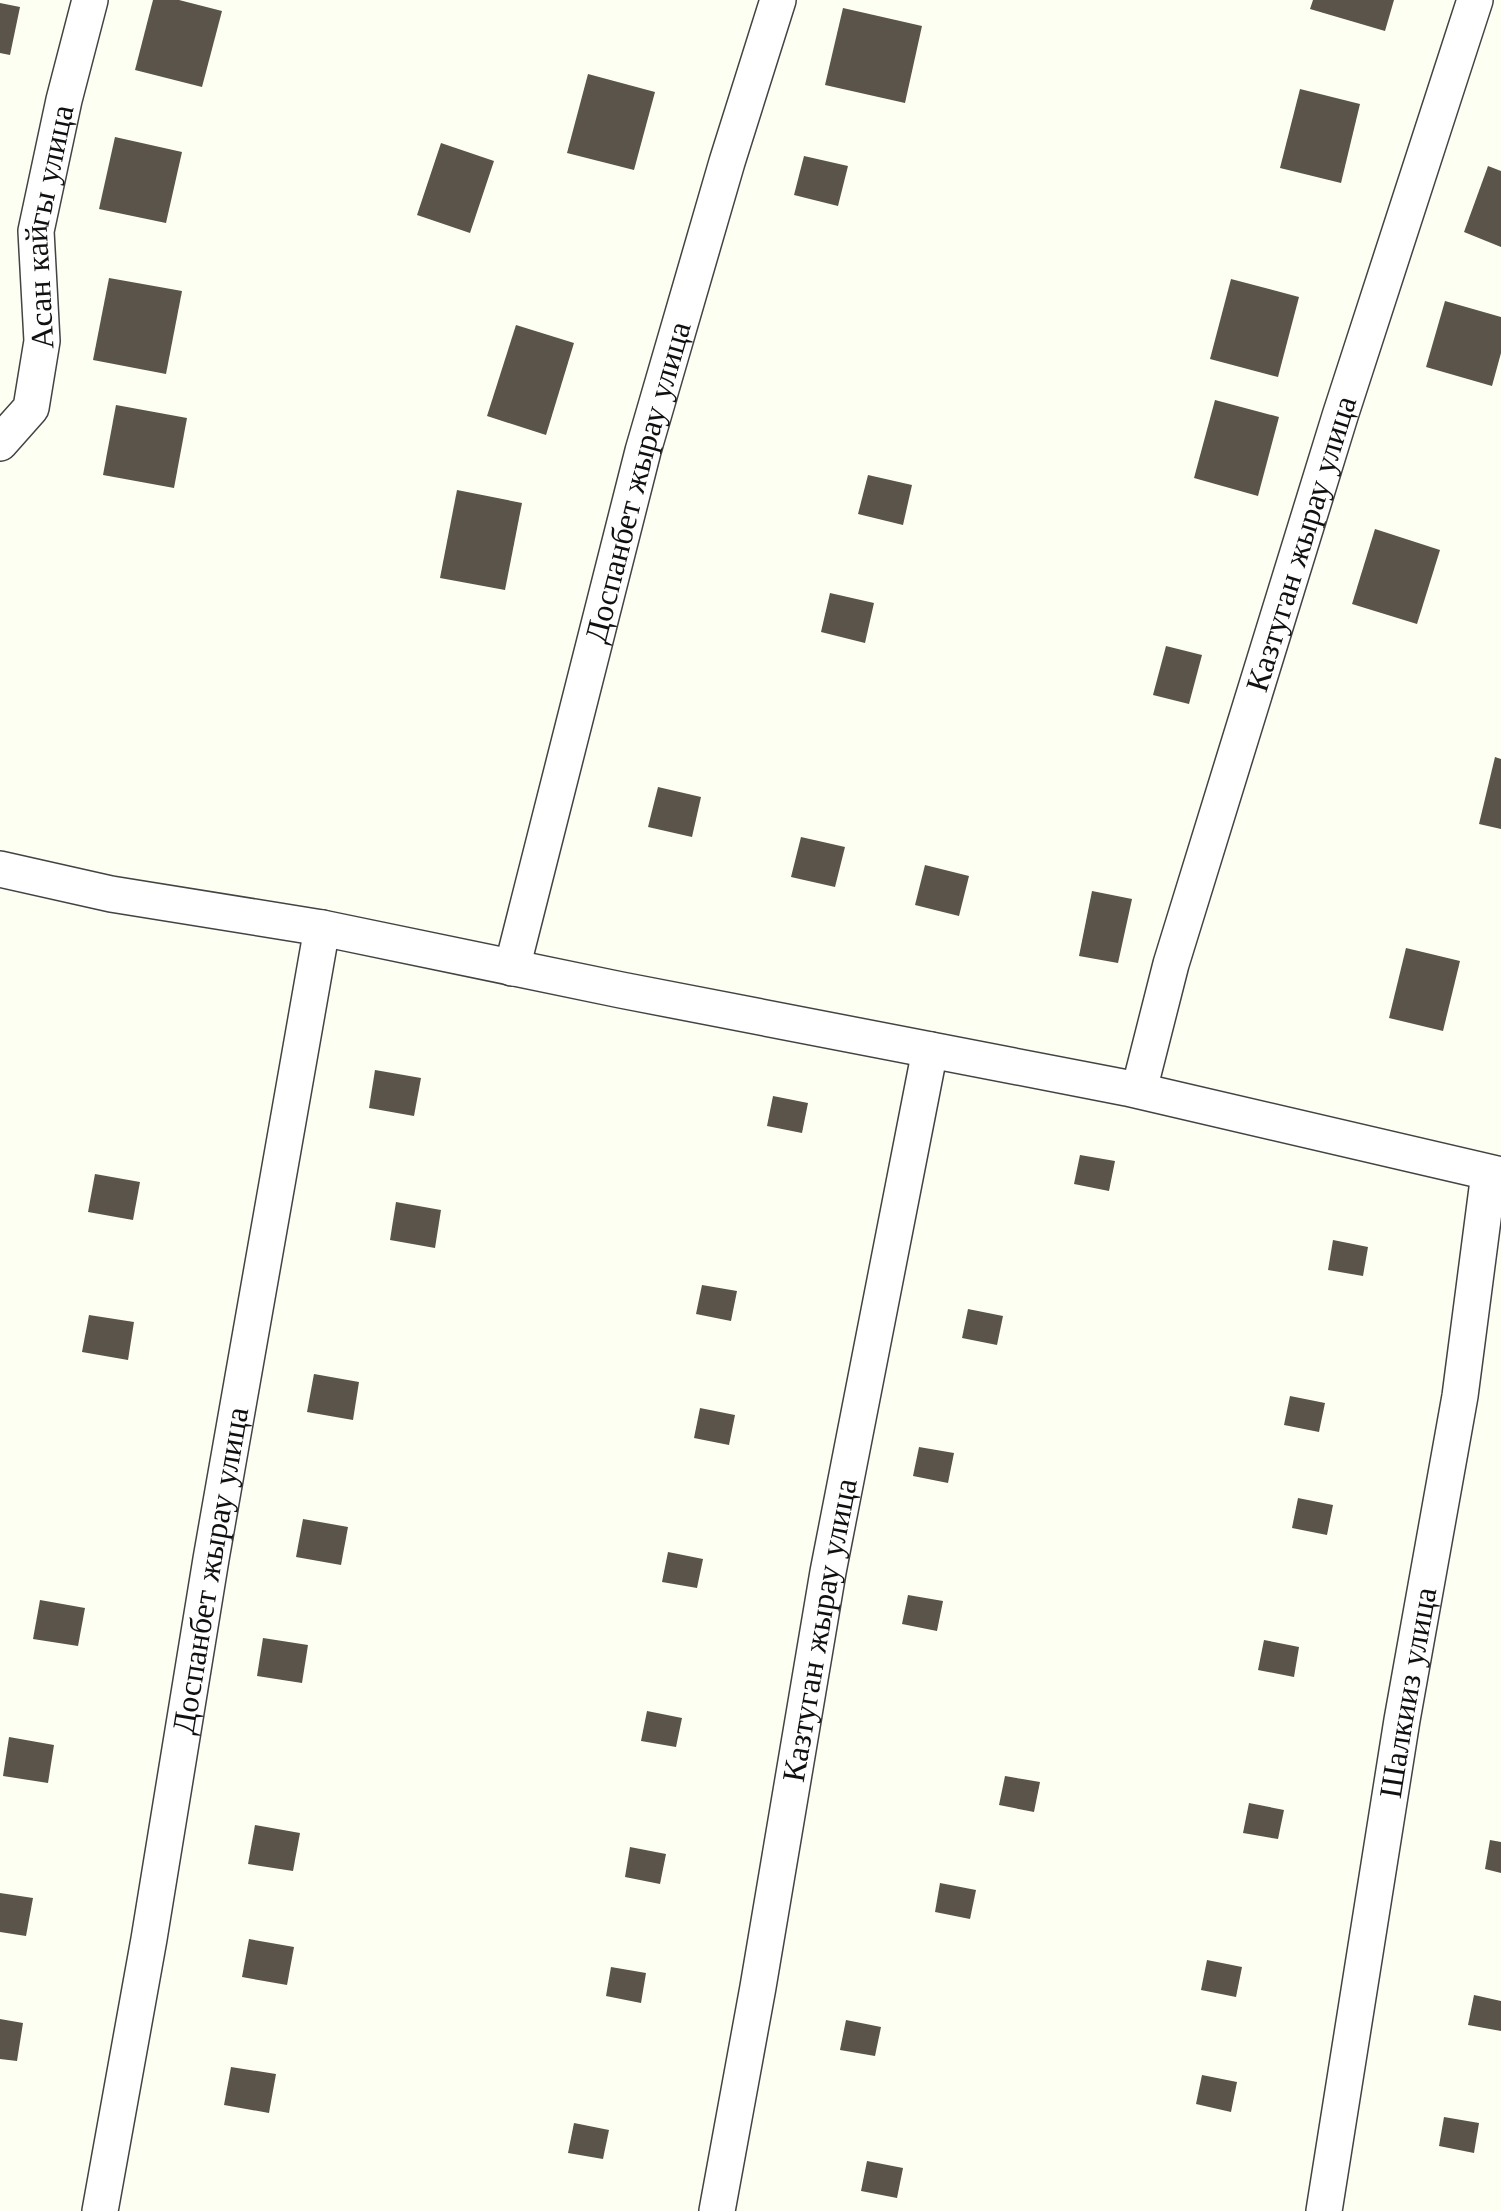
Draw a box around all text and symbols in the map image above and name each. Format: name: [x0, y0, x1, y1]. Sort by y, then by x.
street label: Асан кайгы улица: [16, 101, 82, 350]
street label: Доспанбет жырау улица: [575, 317, 700, 647]
street label: Казтуган жырау улица: [1236, 391, 1365, 696]
street label: Доспанбет жырау улица: [163, 1404, 257, 1737]
street label: Казтуган жырау улица: [773, 1475, 866, 1785]
street label: Шалкииз улица: [1370, 1584, 1445, 1801]

